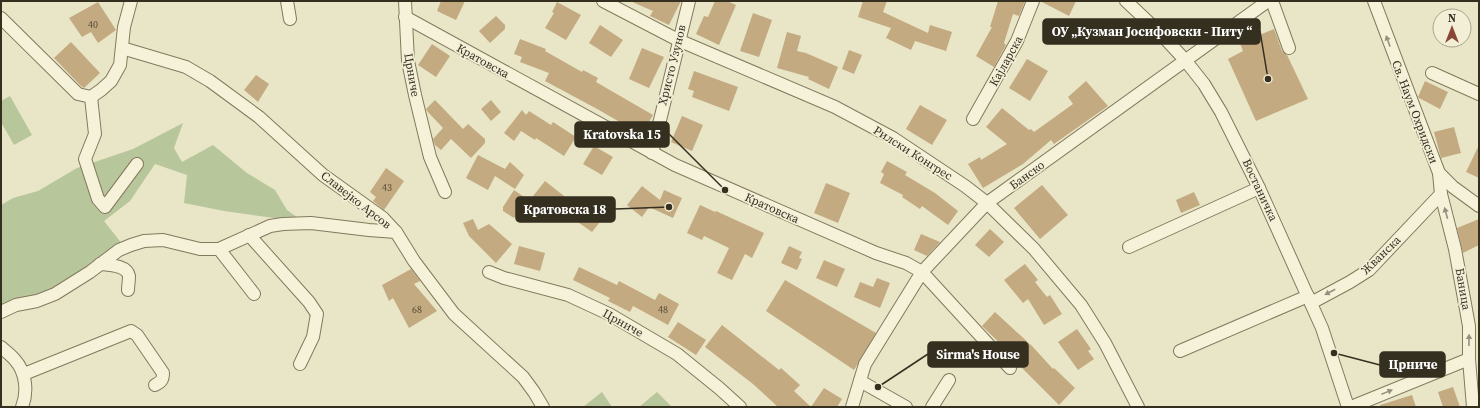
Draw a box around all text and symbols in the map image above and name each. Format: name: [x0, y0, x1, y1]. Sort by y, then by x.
north arrow: [1432, 8, 1472, 48]
text: N: [1448, 11, 1456, 26]
house number: 40: [88, 18, 98, 31]
callout: ОУ „Кузман Јосифовски - Питу “: [1043, 19, 1260, 44]
street label: Христо Узунов: [654, 23, 690, 107]
text: ОУ „Кузман Јосифовски - Питу “: [1052, 23, 1253, 40]
street label: Кајларска: [986, 32, 1027, 89]
one-way arrow: [1385, 35, 1391, 47]
street label: Кратовска: [454, 40, 513, 82]
street label: Црниче: [400, 52, 424, 98]
street label: Св. Наум Охридски: [1388, 58, 1442, 166]
callout: Kratovska 15: [575, 122, 669, 147]
street label: Рилски Конгрес: [870, 122, 956, 184]
text: Kratovska 15: [583, 126, 661, 143]
street label: Востаничка: [1239, 156, 1282, 225]
street label: Банско: [1006, 157, 1048, 193]
street label: Славејко Арсов: [317, 167, 395, 233]
house number: 43: [382, 181, 392, 194]
street label: Кратовска: [742, 189, 803, 227]
callout: Кратовска 18: [516, 197, 615, 222]
text: Кратовска 18: [524, 201, 606, 218]
one-way arrow: [1442, 206, 1448, 219]
street label: Жванска: [1358, 232, 1405, 278]
street label: Баница: [1451, 267, 1475, 312]
one-way arrow: [1325, 289, 1336, 296]
house number: 68: [412, 303, 422, 316]
house number: 48: [658, 303, 668, 316]
street label: Црниче: [600, 305, 646, 341]
one-way arrow: [1466, 333, 1472, 346]
callout: Sirma's House: [928, 342, 1028, 367]
text: Sirma's House: [936, 346, 1020, 363]
callout: Црниче: [1380, 352, 1445, 377]
text: Црниче: [1388, 356, 1438, 373]
one-way arrow: [1381, 389, 1393, 395]

